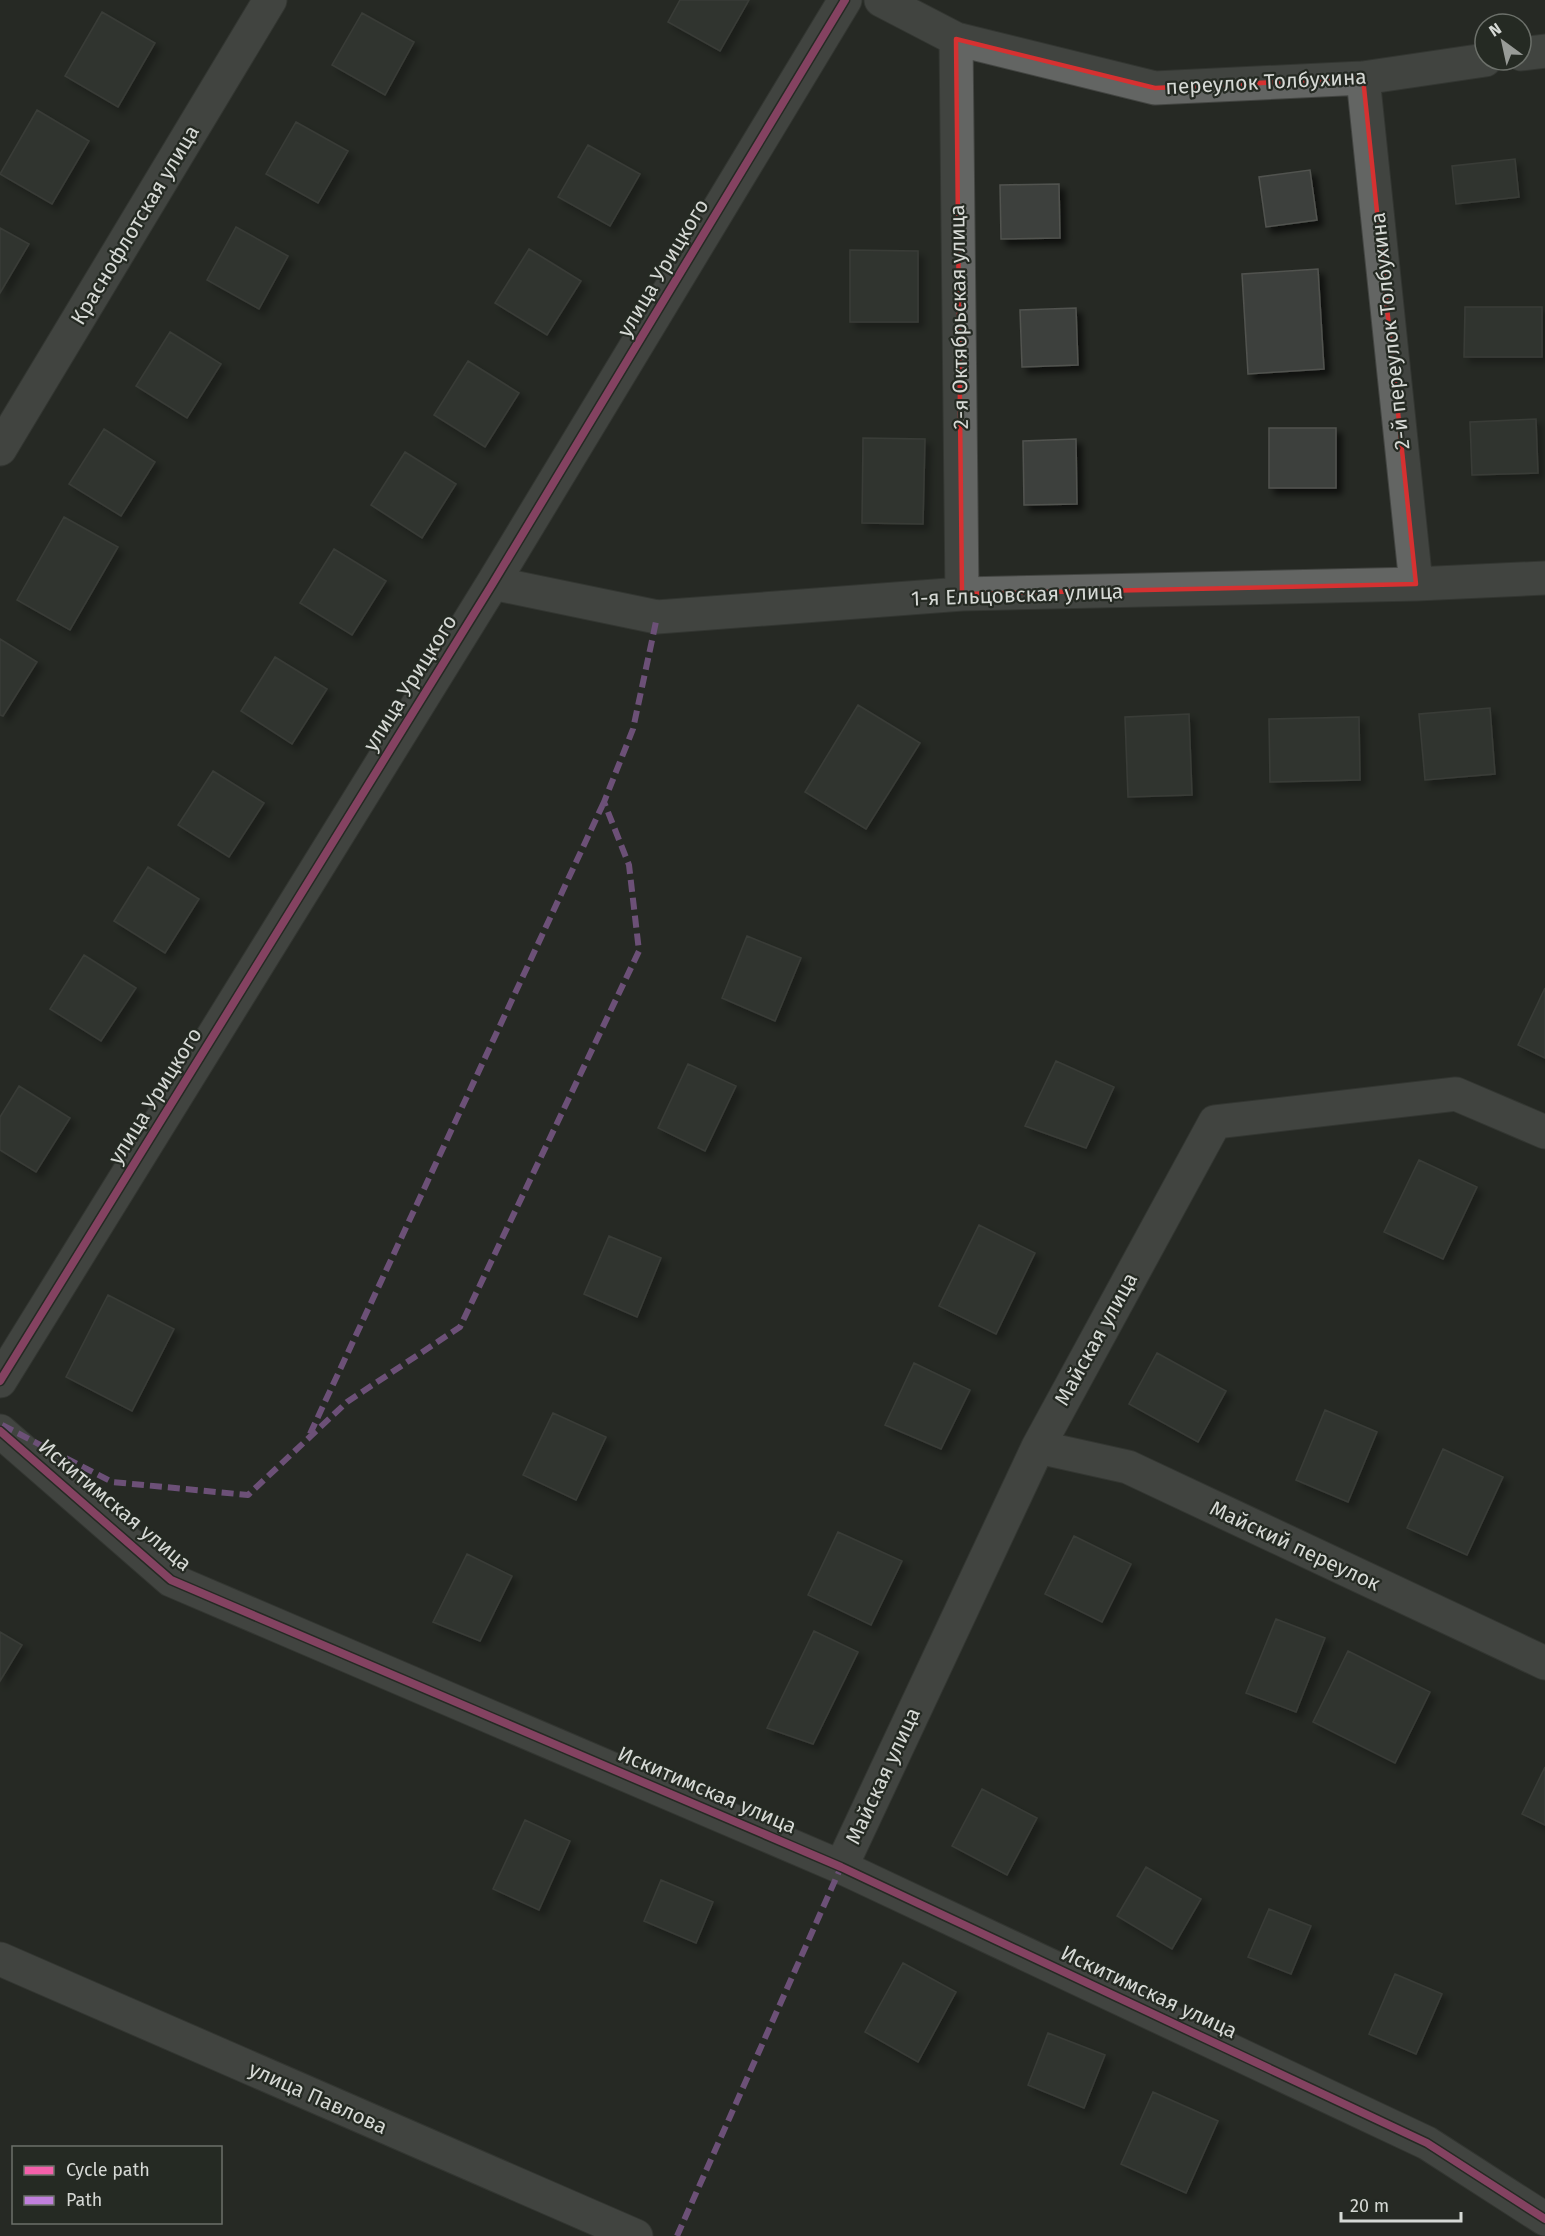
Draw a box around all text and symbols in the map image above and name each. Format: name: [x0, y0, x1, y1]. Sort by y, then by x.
north arrow: [1473, 12, 1533, 72]
text: N: [1485, 19, 1505, 41]
street label: переулок Толбухина: [1165, 64, 1367, 100]
street label: Краснофлотская улица: [65, 120, 205, 330]
street label: улица Урицкого: [612, 194, 714, 342]
street label: 2-я Октябрьская улица: [944, 204, 974, 430]
street label: 2-й переулок Толбухина: [1365, 211, 1415, 451]
street label: 1-я Ельцовская улица: [910, 578, 1124, 612]
street label: улица Урицкого: [358, 610, 462, 756]
street label: улица Урицкого: [103, 1023, 207, 1169]
street label: Майская улица: [1049, 1268, 1143, 1410]
street label: Искитимская улица: [33, 1433, 197, 1577]
street label: Майский переулок: [1206, 1495, 1384, 1597]
street label: Майская улица: [840, 1703, 926, 1849]
street label: Искитимская улица: [614, 1741, 800, 1839]
street label: Искитимская улица: [1057, 1940, 1241, 2044]
street label: улица Павлова: [245, 2056, 391, 2140]
legend: [12, 2146, 222, 2224]
text: Cycle path: [66, 2159, 150, 2181]
scale bar: [1341, 2185, 1461, 2223]
text: Path: [66, 2189, 102, 2211]
text: 20 m: [1350, 2195, 1389, 2217]

